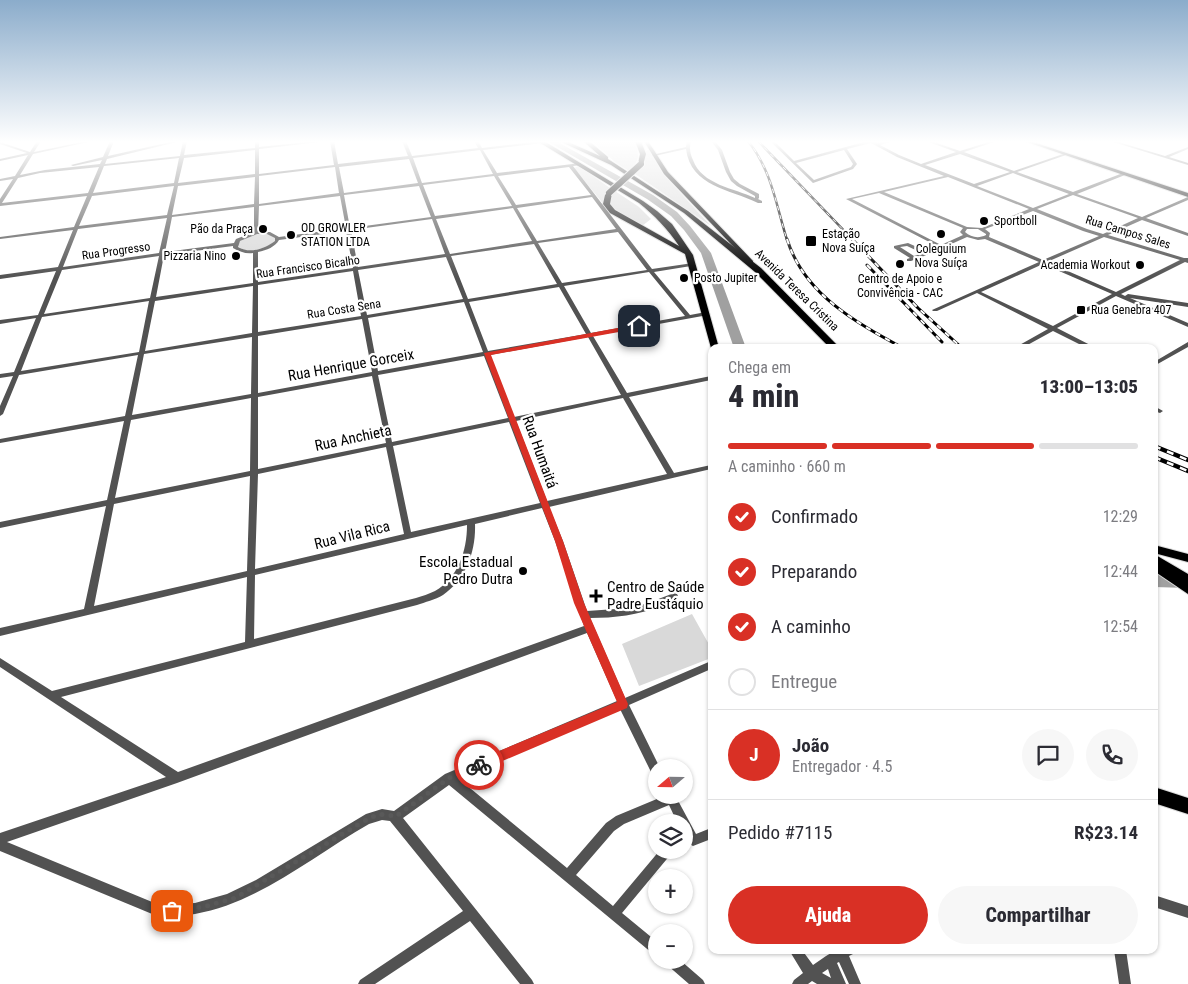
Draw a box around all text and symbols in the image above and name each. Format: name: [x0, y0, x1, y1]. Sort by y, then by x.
street label: Rua Campos Sales: [1084, 212, 1172, 252]
place label: Sportboll: [994, 214, 1037, 228]
marker: Sportboll: [978, 215, 990, 227]
place label: OD GROWLER STATION LTDA: [301, 221, 370, 249]
place label: Pão da Praça: [190, 222, 253, 236]
marker: Pão da Praça: [257, 223, 269, 235]
place label: Estação Nova Suíça: [822, 227, 875, 255]
marker: Coleguium Nova Suíça: [935, 228, 947, 240]
marker: OD GROWLER STATION LTDA: [285, 229, 297, 241]
marker: Estação Nova Suíça: [804, 234, 818, 248]
street label: Rua Progresso: [81, 239, 151, 263]
place label: Coleguium Nova Suíça: [914, 242, 968, 270]
street label: Avenida Teresa Cristina: [752, 246, 842, 334]
place label: Pizzaria Nino: [163, 249, 226, 263]
marker: Pizzaria Nino: [230, 250, 242, 262]
street label: Rua Francisco Bicalho: [255, 253, 361, 281]
marker: Centro de Apoio e Convivência - CAC: [894, 258, 906, 270]
place label: Academia Workout: [1040, 258, 1130, 272]
marker: Academia Workout: [1134, 259, 1146, 271]
place label: Posto Jupiter: [694, 271, 758, 285]
marker: Posto Jupiter: [678, 272, 690, 284]
place label: Centro de Apoio e Convivência - CAC: [857, 272, 943, 300]
street label: Rua Costa Sena: [306, 296, 382, 322]
place label: Rua Genebra 407: [1091, 303, 1172, 317]
marker: Rua Genebra 407: [1075, 304, 1087, 316]
pin: [618, 305, 660, 347]
icon: home: [625, 312, 653, 340]
street label: Rua Henrique Gorceix: [287, 345, 416, 385]
text: Chega em: [728, 358, 791, 377]
text: 13:00–13:05: [1040, 375, 1138, 398]
text: 4 min: [728, 377, 799, 415]
street label: Rua Humaitá: [519, 413, 561, 491]
street label: Rua Anchieta: [313, 421, 393, 455]
text: A caminho · 660 m: [728, 457, 846, 476]
icon: check: [728, 503, 756, 531]
text: Confirmado: [771, 505, 858, 528]
text: 12:29: [1103, 507, 1138, 526]
street label: Rua Vila Rica: [312, 517, 392, 553]
place label: Escola Estadual Pedro Dutra: [419, 553, 513, 588]
icon: check: [728, 558, 756, 586]
text: Preparando: [771, 560, 857, 583]
text: 12:44: [1103, 562, 1138, 581]
marker: Escola Estadual Pedro Dutra: [517, 565, 529, 577]
place label: Centro de Saúde Padre Eustáquio: [607, 578, 704, 613]
marker: Centro de Saúde Padre Eustáquio: [589, 589, 603, 603]
icon: check: [728, 613, 756, 641]
text: A caminho: [771, 615, 851, 638]
text: 12:54: [1103, 617, 1138, 636]
text: Entregue: [771, 670, 837, 693]
button: chat: [1022, 729, 1074, 781]
button: phone: [1086, 729, 1138, 781]
text: João: [792, 734, 829, 757]
courier: [454, 740, 504, 790]
text: J: [749, 743, 759, 766]
icon: bike: [465, 751, 493, 779]
text: Entregador · 4.5: [792, 757, 892, 776]
north arrow: [648, 759, 692, 804]
map controls: [648, 759, 693, 969]
button: layers: [648, 814, 693, 859]
text: Pedido #7115: [728, 821, 832, 844]
text: R$23.14: [1074, 821, 1138, 844]
button: +: [648, 869, 693, 914]
button: Ajuda: [728, 886, 928, 944]
button: Compartilhar: [938, 886, 1138, 944]
pin: [151, 890, 193, 932]
icon: bag: [158, 897, 186, 925]
button: −: [648, 924, 693, 969]

